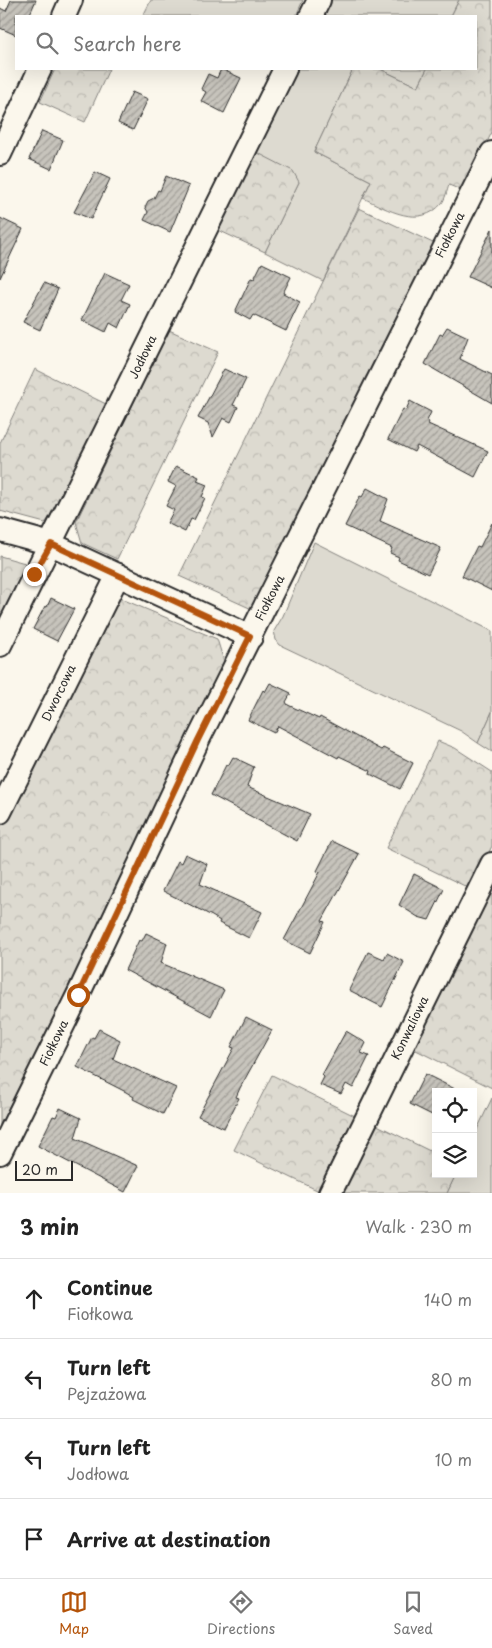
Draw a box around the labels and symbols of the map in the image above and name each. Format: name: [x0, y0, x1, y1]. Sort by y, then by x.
street label: Fiołkowa: [430, 208, 469, 261]
street label: Jodłowa: [124, 331, 161, 381]
route end: [23, 563, 46, 586]
street label: Fiołkowa: [250, 571, 289, 624]
street label: Dworcowa: [37, 661, 80, 724]
route start: [67, 984, 90, 1007]
street label: Konwaliowa: [386, 992, 432, 1062]
street label: Fiołkowa: [34, 1016, 72, 1069]
scale bar: [15, 1158, 72, 1181]

